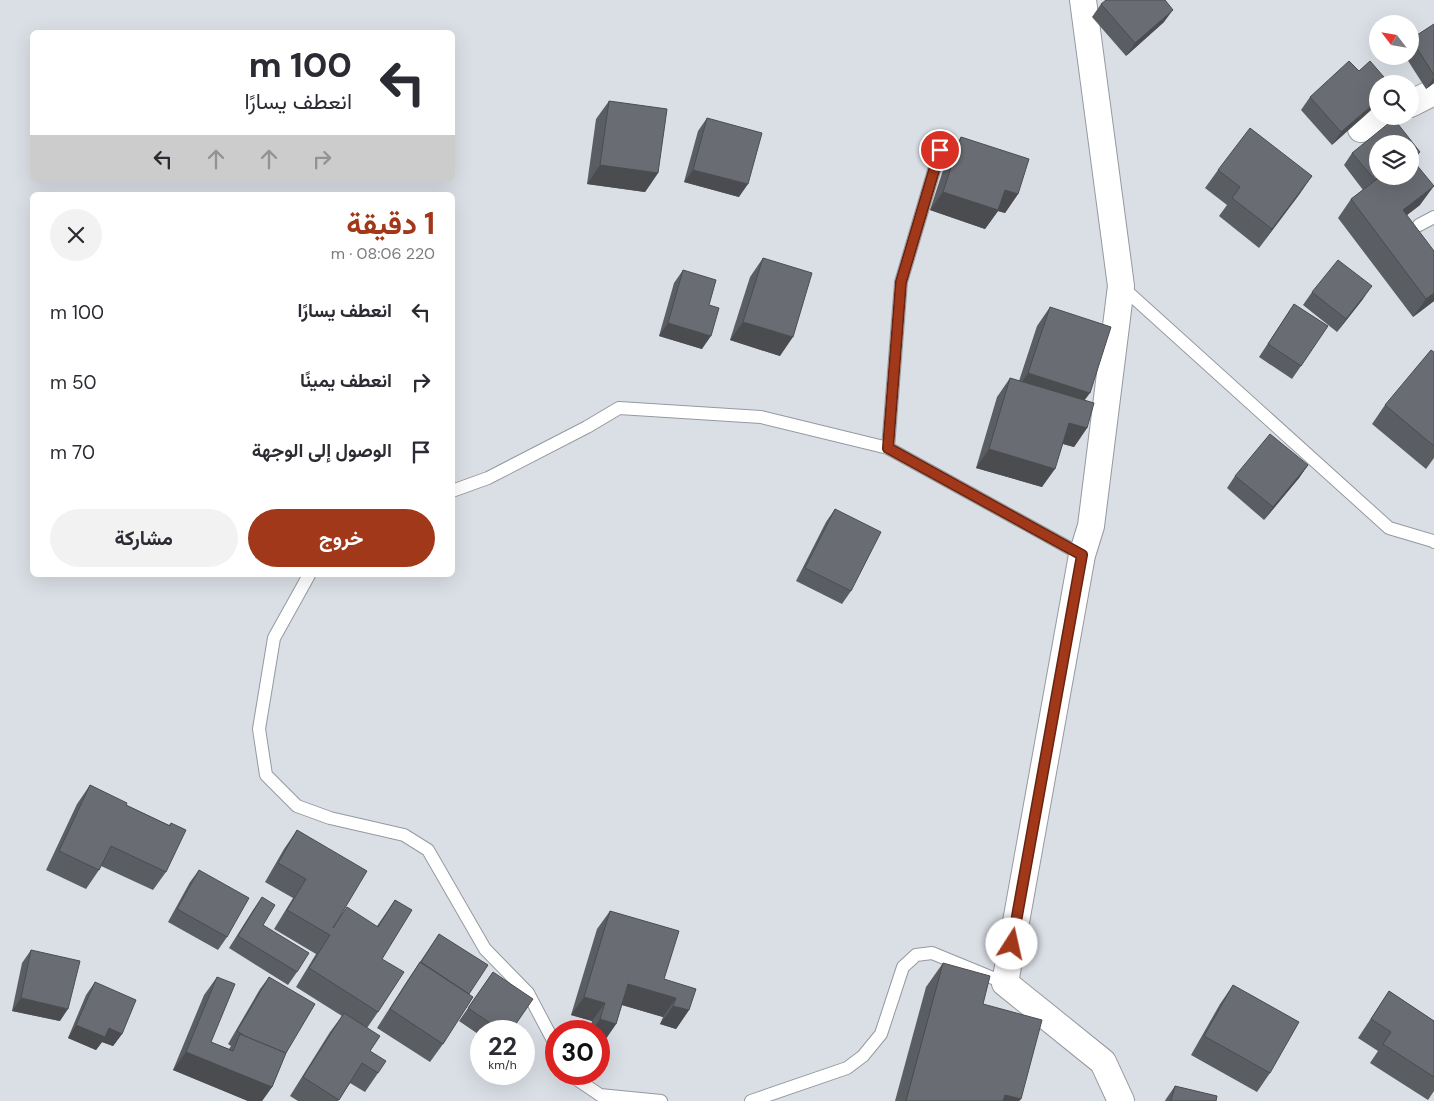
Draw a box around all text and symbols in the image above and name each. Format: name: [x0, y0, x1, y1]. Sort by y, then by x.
north arrow: [1369, 15, 1419, 65]
map controls: [1369, 15, 1419, 185]
text: 100 m: [249, 42, 352, 88]
icon: left: [370, 50, 435, 115]
button: search: [1369, 75, 1419, 125]
text: انعطف يسارًا: [245, 87, 352, 116]
pin: [919, 129, 961, 171]
button: layers: [1369, 135, 1419, 185]
icon: arrive: [926, 136, 954, 164]
icon: left: [149, 145, 177, 173]
icon: ahead: [202, 145, 230, 173]
icon: ahead: [255, 145, 283, 173]
icon: right: [308, 145, 336, 173]
text: 1 دقيقة: [346, 204, 435, 243]
button: close: [50, 209, 102, 261]
text: 220 m · 08:06: [331, 243, 435, 264]
text: انعطف يسارًا: [298, 298, 392, 323]
icon: left: [407, 298, 435, 326]
text: 100 m: [50, 300, 104, 325]
text: انعطف يمينًا: [300, 368, 392, 393]
icon: right: [407, 368, 435, 396]
text: 50 m: [50, 370, 97, 395]
text: الوصول إلى الوجهة: [252, 438, 392, 463]
icon: arrive: [407, 438, 435, 466]
text: 70 m: [50, 440, 95, 465]
button: مشاركة: [50, 509, 238, 567]
button: خروج: [248, 509, 435, 567]
position arrow: [985, 917, 1037, 969]
speed limit sign: 30: [545, 1020, 610, 1085]
text: 22: [488, 1030, 517, 1063]
text: km/h: [488, 1057, 517, 1073]

